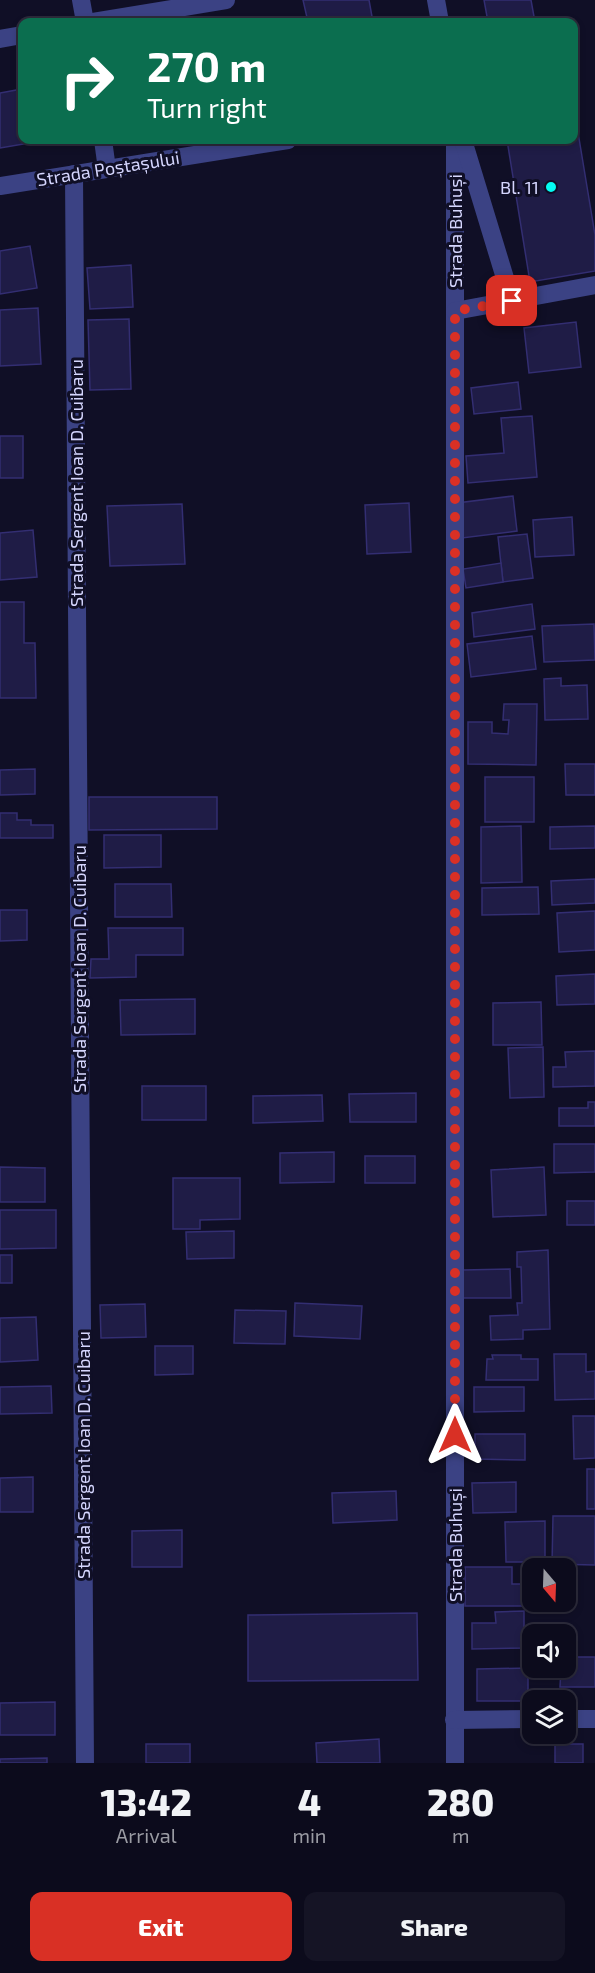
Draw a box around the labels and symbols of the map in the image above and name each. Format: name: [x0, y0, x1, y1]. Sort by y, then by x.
street label: Strada Poștașului: [35, 146, 181, 191]
street label: Strada Buhuși: [444, 174, 467, 288]
place label: Bl. 11: [500, 176, 539, 198]
marker: Bl. 11: [544, 180, 558, 194]
pin: [486, 275, 537, 326]
street label: Strada Sergent Ioan D. Cuibaru: [65, 359, 87, 607]
street label: Strada Sergent Ioan D. Cuibaru: [68, 845, 90, 1093]
street label: Strada Sergent Ioan D. Cuibaru: [72, 1331, 94, 1579]
position arrow: [423, 1403, 487, 1467]
street label: Strada Buhuși: [444, 1488, 467, 1602]
north arrow: [522, 1558, 576, 1612]

